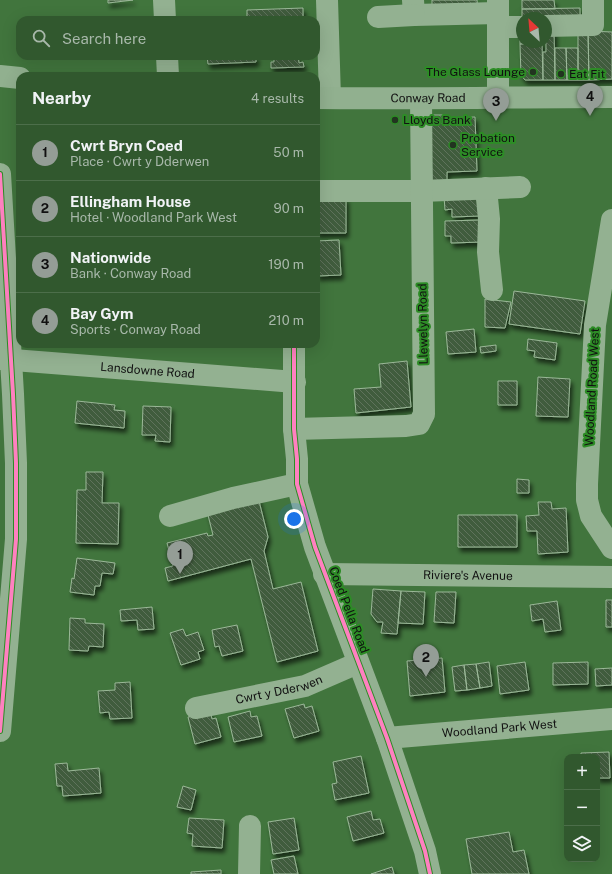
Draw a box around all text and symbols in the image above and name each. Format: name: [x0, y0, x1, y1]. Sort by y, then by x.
north arrow: [516, 12, 552, 48]
search box: [16, 16, 320, 60]
icon: search: [30, 27, 52, 49]
text: Search here: [62, 30, 146, 47]
place label: The Glass Lounge: [426, 65, 525, 79]
marker: The Glass Lounge: [528, 67, 538, 77]
place label: Eat Fit: [569, 67, 605, 81]
marker: Eat Fit: [556, 69, 566, 79]
pin: 4: [577, 83, 603, 116]
text: Nearby: [32, 88, 91, 108]
pin: 3: [483, 88, 509, 121]
text: 4 results: [251, 91, 304, 106]
street label: Conway Road: [390, 91, 466, 105]
place label: Lloyds Bank: [403, 113, 471, 127]
marker: Lloyds Bank: [390, 115, 400, 125]
place label: Probation Service: [461, 131, 515, 159]
text: Cwrt Bryn Coed: [70, 137, 183, 154]
marker: Probation Service: [448, 140, 458, 150]
text: 1: [42, 145, 48, 160]
text: 50 m: [273, 145, 304, 160]
text: Place · Cwrt y Dderwen: [70, 154, 209, 169]
text: Ellingham House: [70, 193, 191, 210]
text: 2: [41, 201, 49, 216]
text: 90 m: [274, 201, 304, 216]
text: Hotel · Woodland Park West: [70, 210, 237, 225]
text: Nationwide: [70, 249, 151, 266]
text: 3: [41, 257, 49, 272]
text: 190 m: [268, 257, 304, 272]
text: Bank · Conway Road: [70, 266, 191, 281]
street label: Llewelyn Road: [415, 283, 431, 365]
text: Bay Gym: [70, 305, 133, 322]
text: 4: [41, 313, 49, 328]
text: 210 m: [269, 313, 304, 328]
text: Sports · Conway Road: [70, 322, 201, 337]
street label: Woodland Road West: [582, 327, 602, 446]
street label: Lansdowne Road: [100, 360, 195, 381]
your location: [284, 509, 304, 529]
pin: 1: [167, 541, 193, 574]
street label: Coed Pella Road: [326, 565, 372, 655]
street label: Riviere's Avenue: [423, 568, 513, 583]
pin: 2: [413, 644, 439, 677]
street label: Cwrt y Dderwen: [234, 672, 325, 707]
street label: Woodland Park West: [441, 717, 558, 740]
map controls: [564, 754, 600, 862]
button: +: [564, 754, 600, 790]
button: −: [564, 790, 600, 826]
button: layers: [564, 826, 600, 862]

